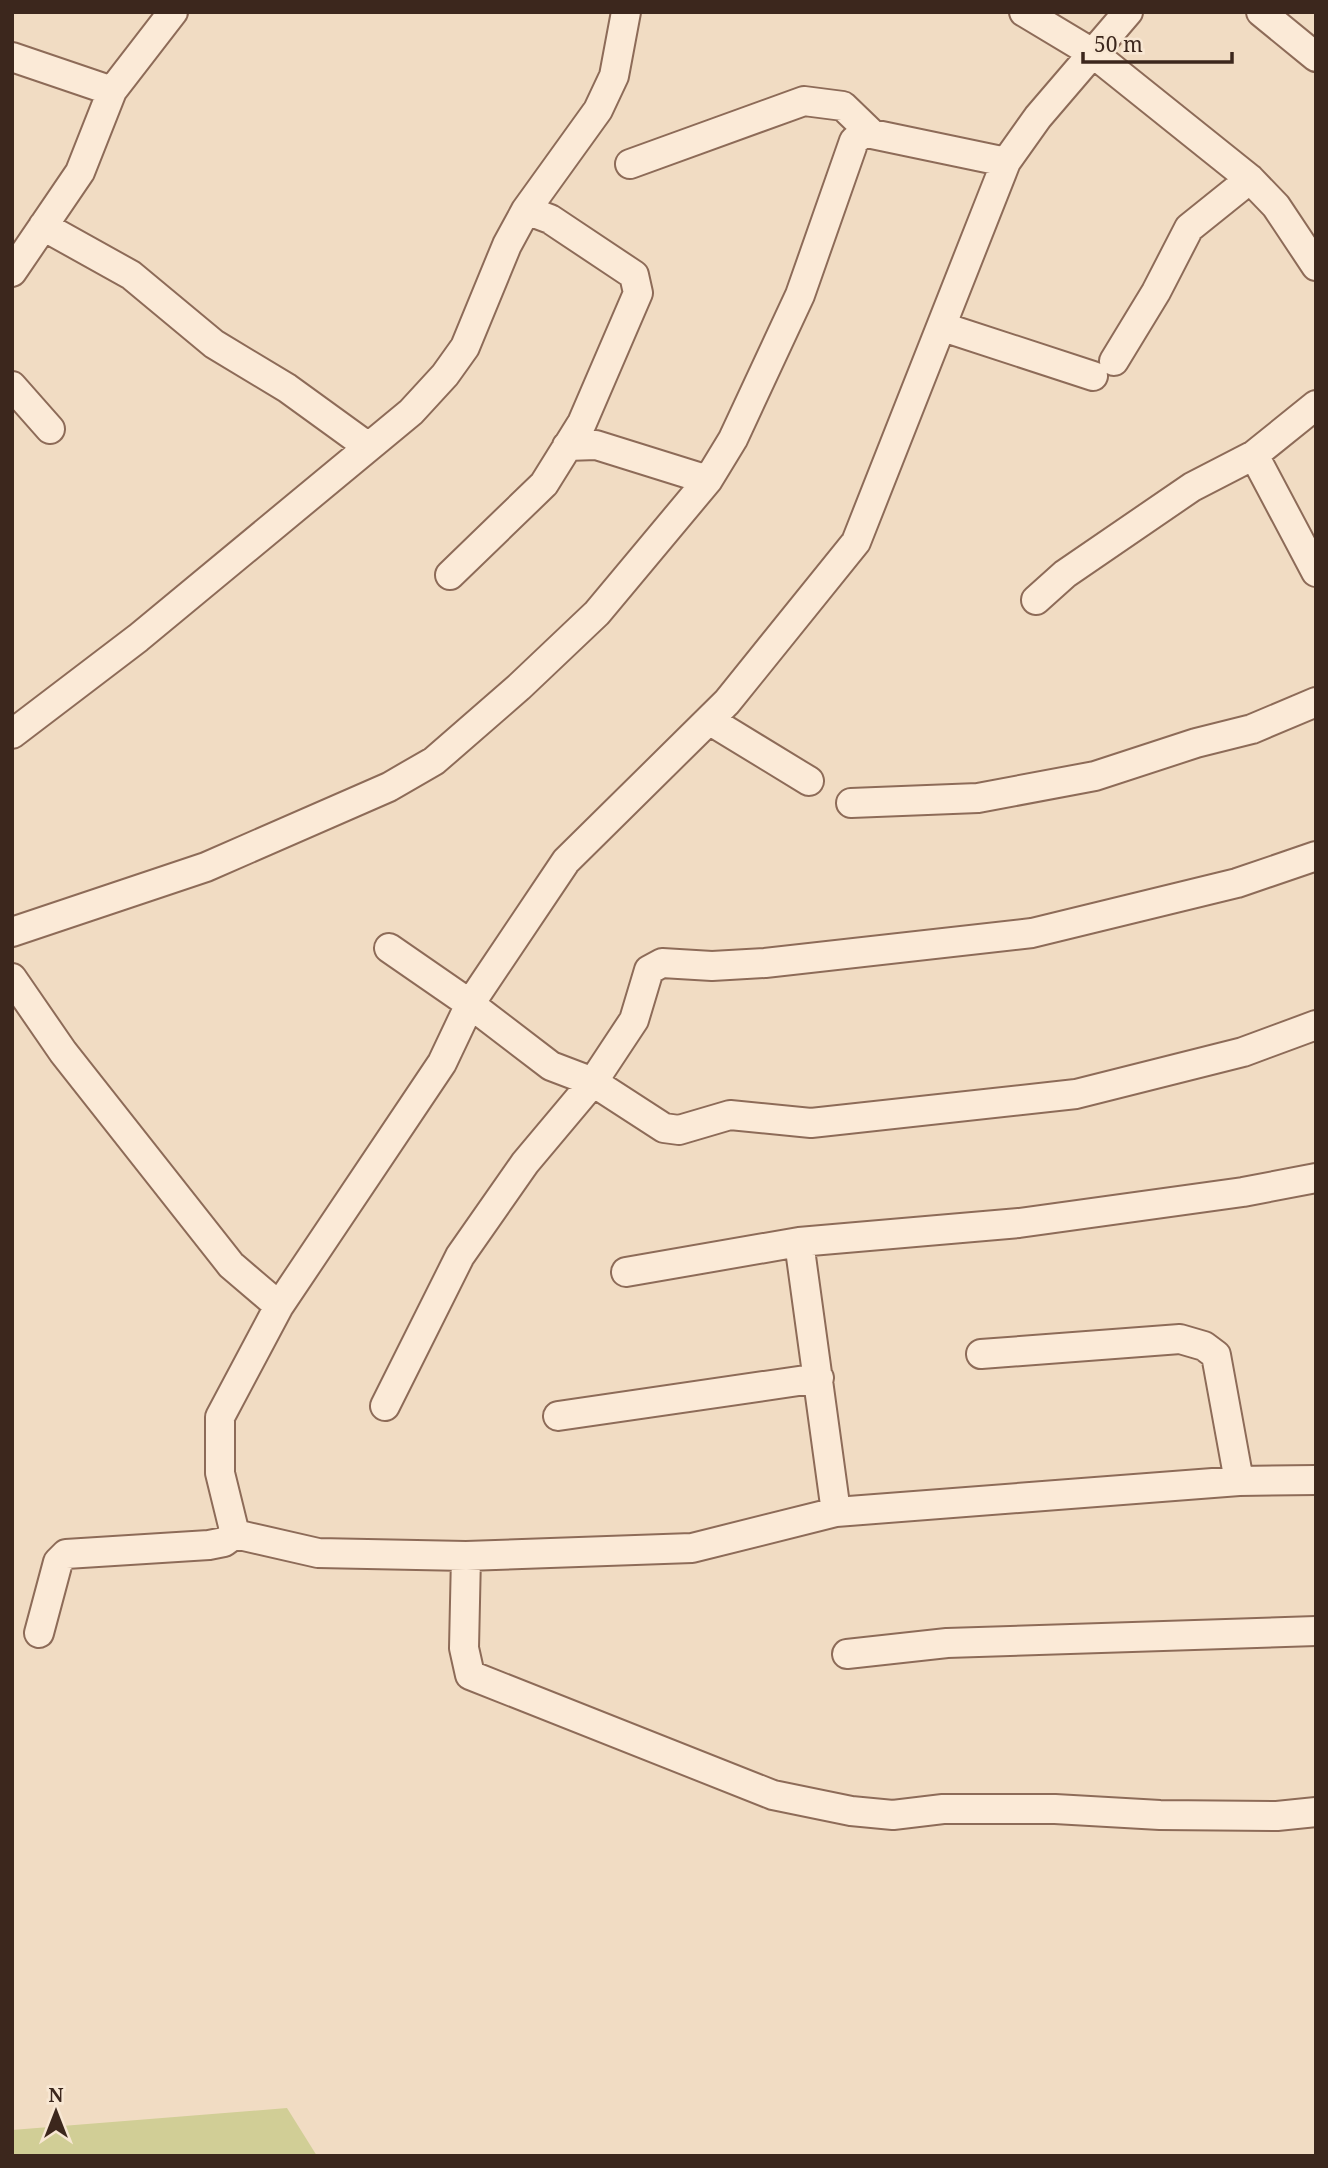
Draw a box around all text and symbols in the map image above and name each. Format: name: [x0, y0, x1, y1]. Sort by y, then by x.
scale bar: [1083, 21, 1232, 65]
text: 50 m: [1094, 30, 1143, 58]
north arrow: [21, 2077, 91, 2147]
text: N: [49, 2082, 64, 2108]

